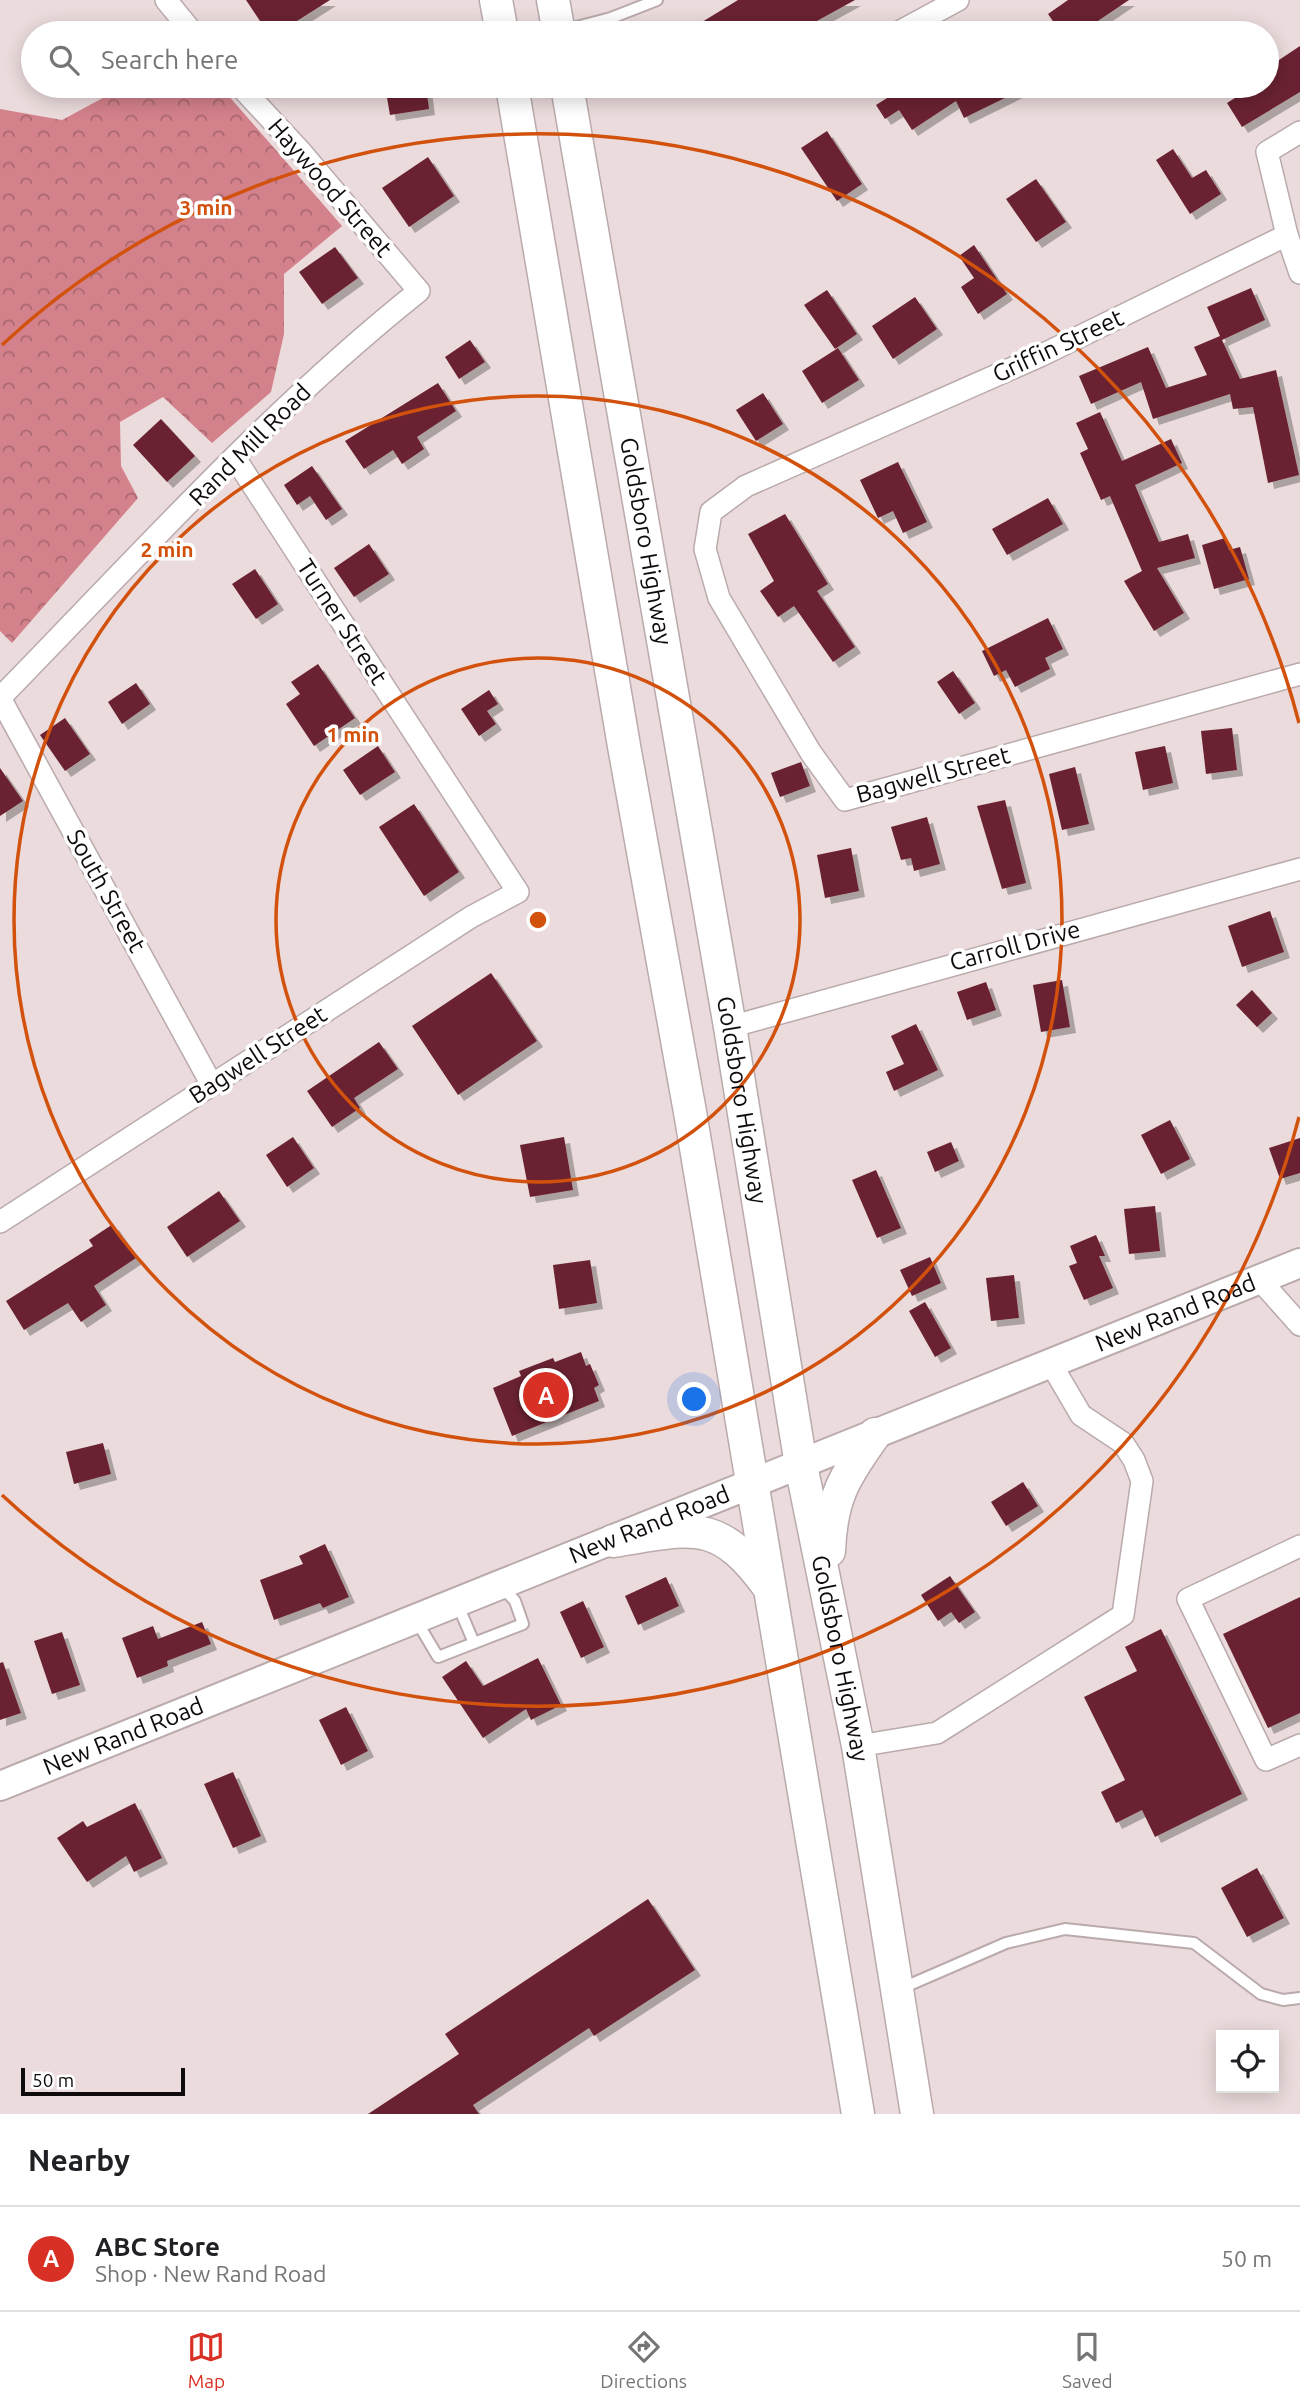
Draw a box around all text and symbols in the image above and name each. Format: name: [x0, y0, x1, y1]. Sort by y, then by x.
search box: [21, 21, 1279, 98]
icon: search: [45, 41, 83, 79]
text: Search here: [101, 45, 238, 74]
street label: Haywood Street: [263, 113, 398, 263]
text: 3 min: [179, 195, 233, 219]
street label: Griffin Street: [988, 303, 1128, 388]
street label: Rand Mill Road: [183, 378, 316, 511]
street label: Goldsboro Highway: [615, 435, 678, 647]
text: 2 min: [140, 537, 194, 561]
street label: Turner Street: [292, 554, 393, 690]
text: 1 min: [326, 722, 380, 746]
street label: Bagwell Street: [853, 741, 1013, 808]
street label: South Street: [62, 825, 151, 957]
centre of rings: [526, 908, 550, 932]
street label: Carroll Drive: [947, 915, 1083, 976]
street label: Goldsboro Highway: [712, 994, 773, 1206]
street label: Bagwell Street: [184, 1000, 332, 1109]
street label: New Rand Road: [1091, 1268, 1259, 1357]
pin: A: [523, 1369, 569, 1421]
your location: [677, 1382, 711, 1416]
street label: New Rand Road: [565, 1480, 733, 1569]
street label: Goldsboro Highway: [807, 1553, 874, 1764]
street label: New Rand Road: [39, 1692, 207, 1780]
map controls: [1216, 2030, 1279, 2093]
button: locate: [1216, 2030, 1279, 2093]
scale bar: [21, 2065, 186, 2097]
text: 50 m: [32, 2069, 74, 2091]
text: Nearby: [28, 2143, 130, 2177]
text: ABC Store: [95, 2232, 220, 2261]
text: A: [43, 2246, 59, 2271]
text: 50 m: [1221, 2246, 1272, 2271]
text: Shop · New Rand Road: [95, 2261, 327, 2286]
tab: Map: [187, 2328, 225, 2392]
tab: Directions: [600, 2328, 687, 2392]
tab: Saved: [1062, 2328, 1113, 2392]

